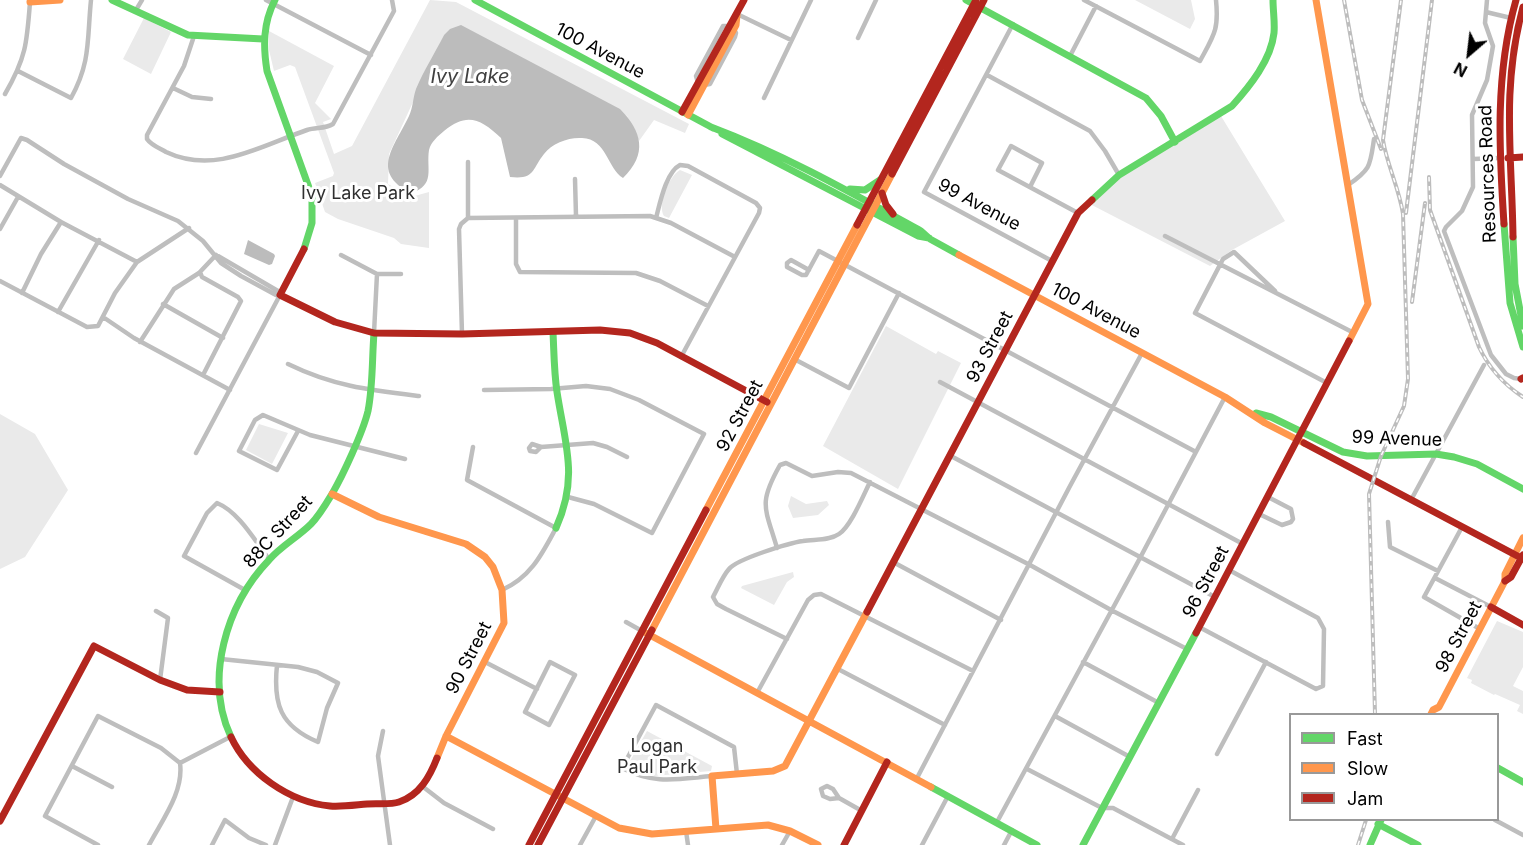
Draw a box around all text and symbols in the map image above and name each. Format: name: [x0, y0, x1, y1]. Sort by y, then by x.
street label: 100 Avenue: [552, 18, 648, 84]
north arrow: [1439, 24, 1499, 84]
text: N: [1450, 58, 1471, 82]
water label: Ivy Lake: [430, 65, 510, 89]
street label: Resources Road: [1475, 105, 1501, 243]
street label: 99 Avenue: [934, 174, 1024, 236]
park label: Ivy Lake Park: [301, 183, 415, 205]
street label: 100 Avenue: [1048, 278, 1144, 344]
street label: 93 Street: [962, 307, 1018, 387]
street label: 92 Street: [712, 376, 768, 456]
street label: 99 Avenue: [1351, 427, 1443, 451]
street label: 88C Street: [239, 491, 317, 573]
street label: 96 Street: [1178, 542, 1234, 622]
street label: 98 Street: [1431, 597, 1487, 677]
street label: 90 Street: [442, 618, 496, 698]
legend: [1289, 713, 1499, 821]
text: Fast: [1347, 728, 1383, 749]
park label: Logan Paul Park: [617, 736, 697, 778]
text: Slow: [1347, 758, 1388, 779]
text: Jam: [1347, 788, 1383, 809]

